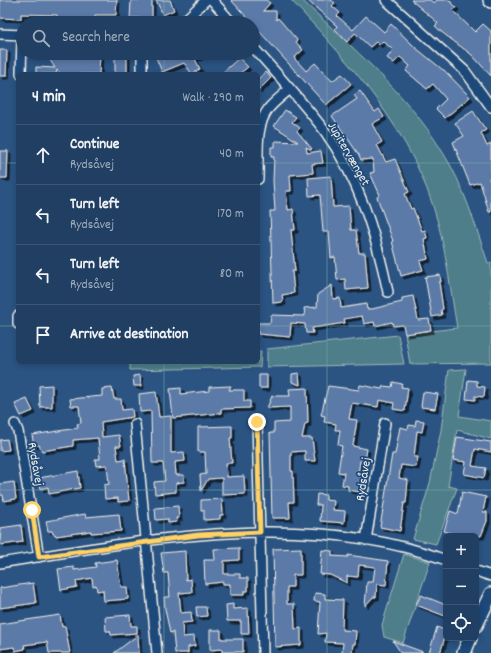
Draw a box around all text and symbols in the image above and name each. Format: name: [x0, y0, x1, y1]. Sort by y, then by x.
search box: [16, 16, 260, 60]
icon: search: [30, 27, 52, 49]
text: Search here: [62, 27, 130, 49]
text: 4 min: [32, 86, 66, 110]
text: Walk · 290 m: [182, 89, 244, 108]
street label: Jupitervænget: [322, 119, 374, 190]
text: Continue: [70, 134, 119, 156]
icon: ahead: [32, 144, 54, 166]
text: 40 m: [220, 145, 244, 164]
text: Rydsåvej: [70, 156, 114, 175]
text: Turn left: [70, 194, 119, 216]
icon: left: [32, 204, 54, 226]
text: 170 m: [217, 205, 244, 224]
text: Rydsåvej: [70, 216, 114, 235]
text: Turn left: [70, 254, 119, 276]
icon: left: [32, 264, 54, 286]
text: 80 m: [220, 265, 244, 284]
text: Rydsåvej: [70, 276, 114, 295]
icon: arrive: [32, 324, 54, 346]
text: Arrive at destination: [70, 324, 188, 346]
route end: [248, 413, 266, 431]
street label: Rydsåvej: [21, 441, 48, 488]
street label: Rydsåvej: [352, 456, 377, 503]
route start: [23, 501, 41, 519]
map controls: [443, 533, 479, 641]
button: +: [443, 533, 479, 569]
button: −: [443, 569, 479, 605]
button: locate: [443, 605, 479, 641]

